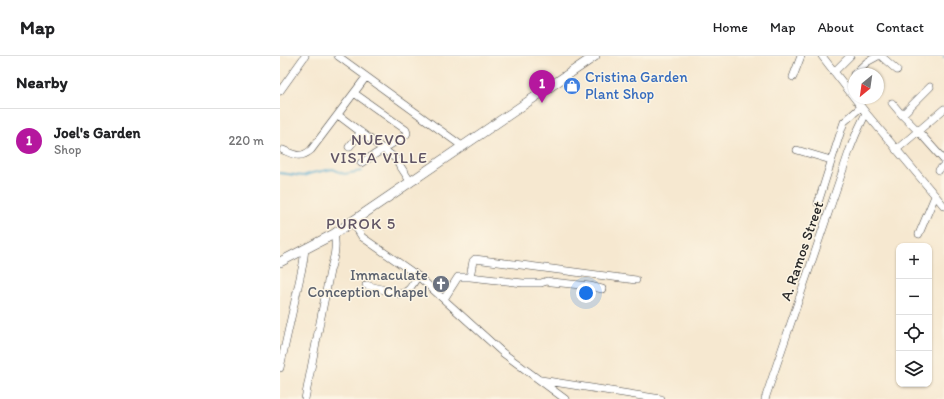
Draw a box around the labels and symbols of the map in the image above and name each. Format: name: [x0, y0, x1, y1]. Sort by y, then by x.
place label: Cristina Garden Plant Shop: [585, 68, 688, 103]
north arrow: [848, 68, 884, 104]
pin: 1: [529, 70, 555, 103]
shop icon: Cristina Garden Plant Shop: [562, 76, 582, 96]
district label: NUEVO VISTA VILLE: [330, 130, 428, 167]
street label: A. Ramos Street: [777, 199, 828, 303]
district label: PUROK 5: [326, 214, 396, 233]
place label: Immaculate Conception Chapel: [307, 266, 429, 301]
church icon: Immaculate Conception Chapel: [431, 274, 451, 294]
your location: [576, 283, 596, 303]

